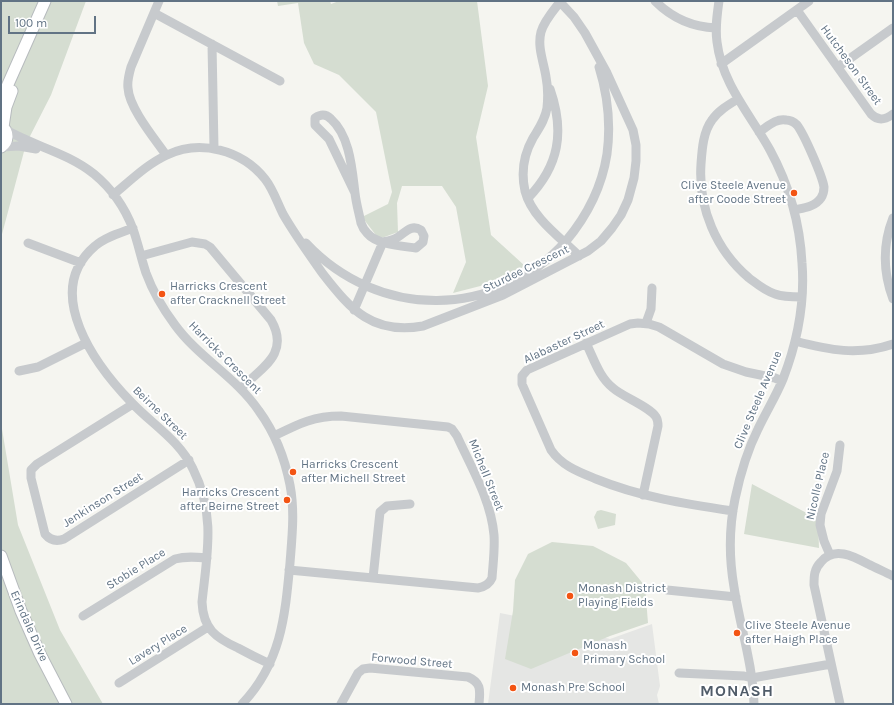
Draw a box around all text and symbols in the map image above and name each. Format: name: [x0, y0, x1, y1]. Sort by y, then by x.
scale bar: [10, 8, 98, 34]
text: 100 m: [15, 16, 47, 30]
street label: Hutcheson Street: [817, 22, 885, 108]
place label: Clive Steele Avenue after Coode Street: [681, 179, 786, 207]
marker: Clive Steele Avenue after Coode Street: [789, 188, 799, 198]
street label: Sturdee Crescent: [481, 242, 571, 296]
place label: Harricks Crescent after Cracknell Street: [170, 280, 286, 308]
marker: Harricks Crescent after Cracknell Street: [157, 289, 167, 299]
street label: Alabaster Street: [521, 317, 607, 367]
street label: Harricks Crescent: [186, 319, 264, 397]
street label: Clive Steele Avenue: [731, 349, 785, 451]
street label: Beirne Street: [130, 383, 190, 443]
street label: Michell Street: [465, 437, 507, 513]
street label: Nicolle Place: [803, 451, 833, 521]
place label: Harricks Crescent after Michell Street: [301, 458, 405, 486]
marker: Harricks Crescent after Michell Street: [288, 467, 298, 477]
street label: Jenkinson Street: [60, 470, 146, 530]
place label: Harricks Crescent after Beirne Street: [180, 486, 279, 514]
marker: Harricks Crescent after Beirne Street: [282, 495, 292, 505]
street label: Stobie Place: [104, 545, 168, 593]
place label: Monash District Playing Fields: [578, 582, 666, 610]
street label: Erindale Drive: [7, 588, 51, 664]
marker: Monash District Playing Fields: [565, 591, 575, 601]
place label: Clive Steele Avenue after Haigh Place: [745, 619, 850, 647]
street label: Lavery Place: [126, 621, 190, 669]
marker: Clive Steele Avenue after Haigh Place: [732, 628, 742, 638]
place label: Monash Primary School: [583, 639, 665, 667]
marker: Monash Primary School: [570, 648, 580, 658]
street label: Forwood Street: [371, 650, 453, 672]
place label: Monash Pre School: [521, 681, 625, 695]
district label: MONASH: [700, 681, 774, 701]
marker: Monash Pre School: [508, 683, 518, 693]

